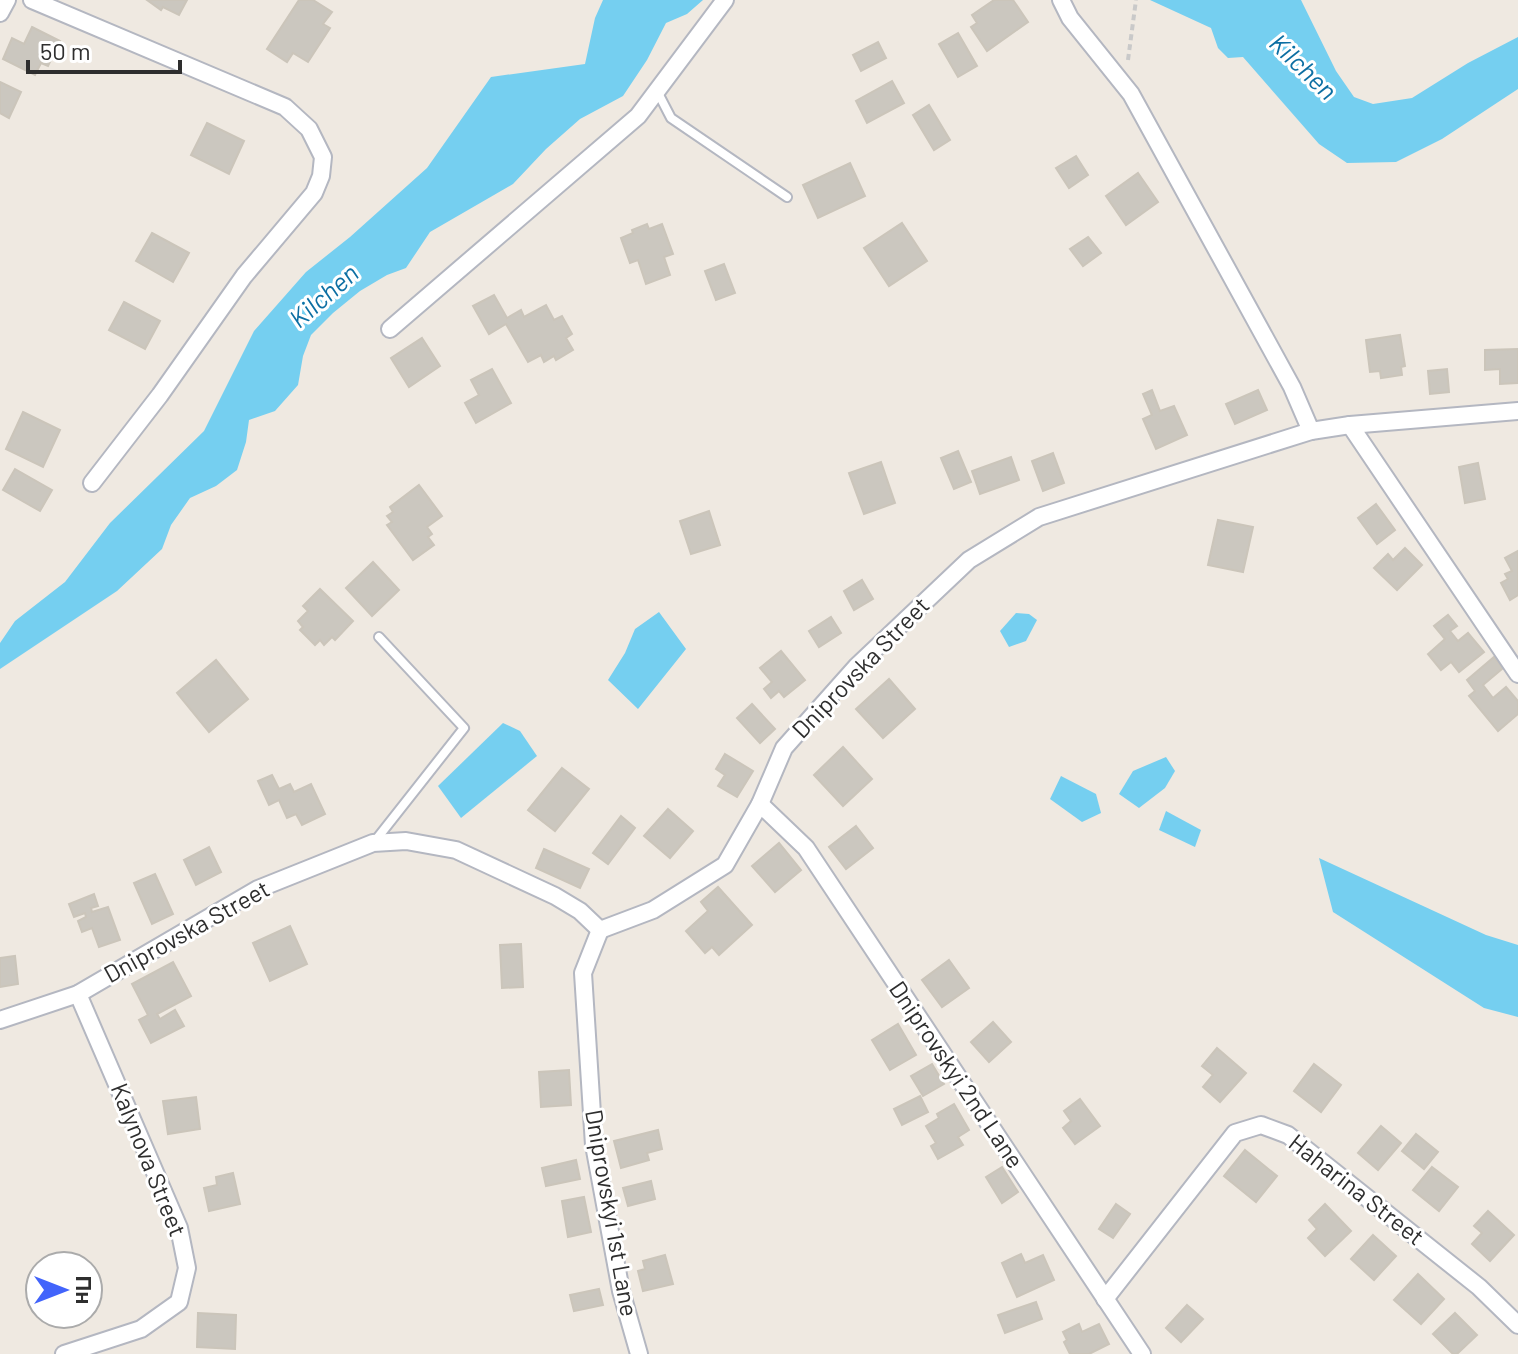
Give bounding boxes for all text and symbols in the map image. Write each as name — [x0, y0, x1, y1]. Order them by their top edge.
scale bar — [28, 24, 180, 74]
water label: Kilchen — [1264, 27, 1344, 105]
text: 50 m — [40, 36, 91, 65]
water label: Kilchen — [282, 257, 364, 333]
street label: Dniprovska Street — [785, 590, 935, 744]
street label: Dniprovska Street — [98, 873, 274, 988]
street label: Dniprovskyi 2nd Lane — [884, 975, 1031, 1173]
street label: Kalynova Street — [105, 1079, 193, 1240]
street label: Dniprovskyi 1st Lane — [580, 1107, 645, 1318]
street label: Haharina Street — [1284, 1127, 1430, 1251]
north arrow — [24, 1250, 104, 1330]
text: Пн — [72, 1275, 98, 1305]

